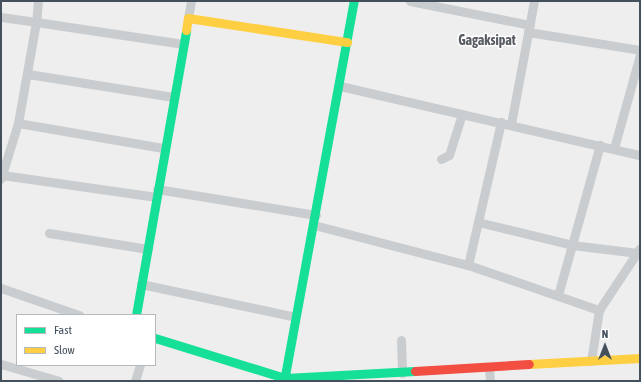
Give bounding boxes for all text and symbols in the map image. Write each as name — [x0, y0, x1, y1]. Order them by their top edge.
district label: Gagaksipat — [458, 32, 516, 48]
legend — [16, 314, 156, 366]
text: Fast — [54, 323, 72, 337]
north arrow — [585, 326, 625, 366]
text: N — [602, 328, 608, 340]
text: Slow — [54, 343, 75, 357]

